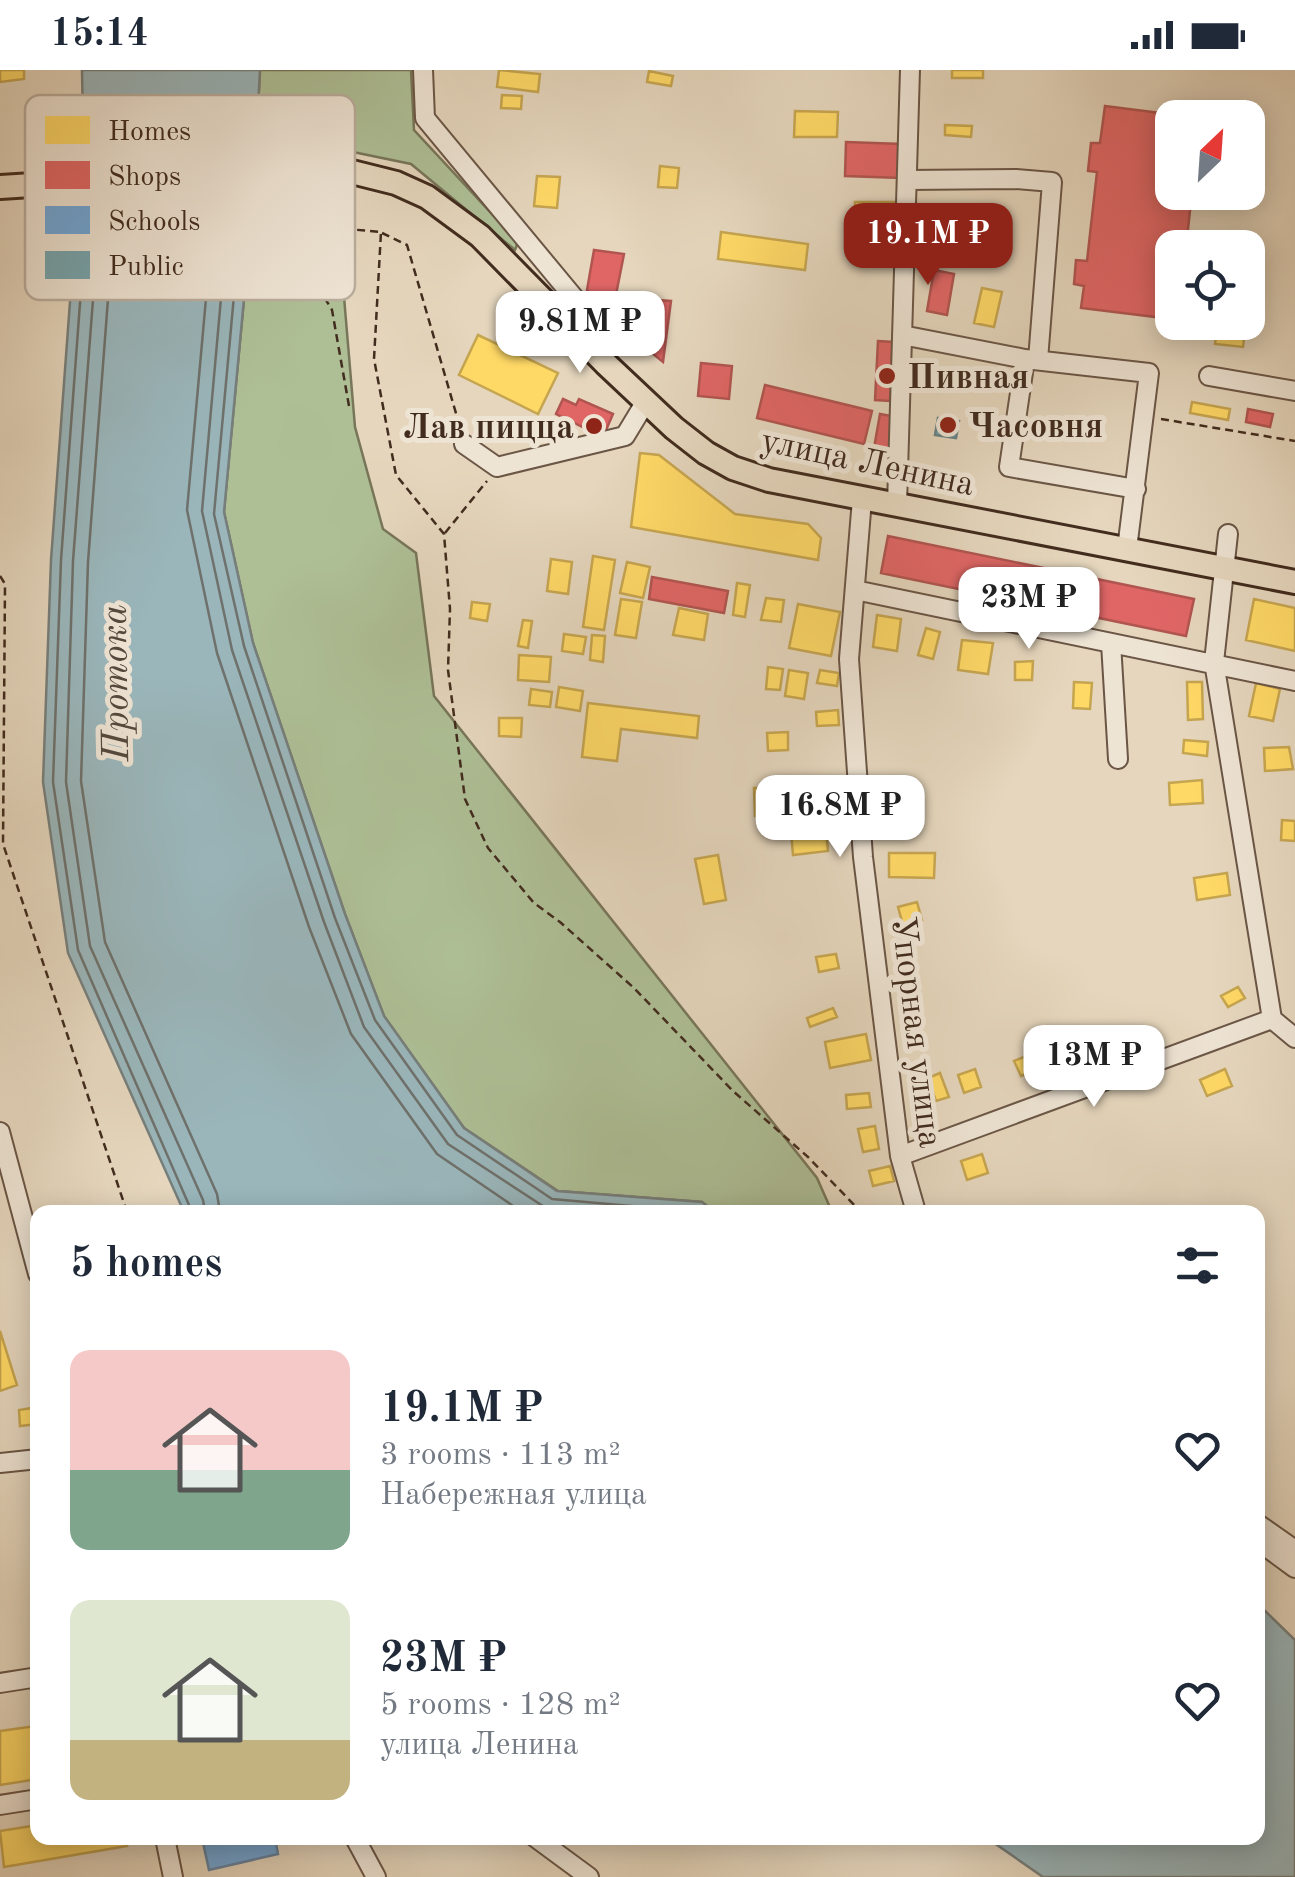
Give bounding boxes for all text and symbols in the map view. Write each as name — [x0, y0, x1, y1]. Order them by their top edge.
text: 15:14 — [50, 16, 149, 54]
legend — [25, 95, 355, 300]
north arrow — [1155, 100, 1265, 210]
map controls — [1155, 100, 1265, 340]
text: Homes — [108, 119, 191, 147]
text: Shops — [108, 164, 181, 192]
pin: 19.1M ₽ — [836, 203, 1020, 288]
text: Schools — [108, 209, 200, 237]
text: 19.1M ₽ — [866, 219, 990, 251]
button: locate — [1155, 230, 1265, 340]
text: Public — [108, 254, 184, 282]
pin: 9.81M ₽ — [488, 291, 672, 376]
text: 9.81M ₽ — [518, 307, 642, 339]
place label: Пивная — [907, 361, 1029, 396]
marker: Пивная — [876, 365, 898, 387]
place label: Часовня — [968, 410, 1103, 445]
place label: Лав пицца — [403, 411, 574, 446]
marker: Часовня — [937, 414, 959, 436]
marker: Лав пицца — [583, 415, 605, 437]
street label: улица Ленина — [758, 424, 977, 503]
pin: 23M ₽ — [959, 567, 1099, 652]
text: 23M ₽ — [980, 583, 1078, 615]
water label: Протока — [97, 604, 137, 763]
pin: 16.8M ₽ — [748, 775, 932, 860]
text: 16.8M ₽ — [778, 791, 902, 823]
street label: Упорная улица — [884, 915, 947, 1150]
pin: 13M ₽ — [1024, 1025, 1164, 1110]
text: 13M ₽ — [1045, 1041, 1143, 1073]
icon: filters — [1170, 1238, 1225, 1293]
text: 5 homes — [70, 1244, 222, 1286]
text: 19.1M ₽ — [380, 1389, 543, 1431]
icon: home — [150, 1390, 270, 1510]
icon: heart — [1170, 1423, 1225, 1478]
text: 3 rooms · 113 m² — [380, 1440, 621, 1472]
text: Набережная улица — [380, 1480, 647, 1512]
text: 23M ₽ — [380, 1639, 507, 1681]
icon: home — [150, 1640, 270, 1760]
icon: heart — [1170, 1673, 1225, 1728]
text: 5 rooms · 128 m² — [380, 1690, 621, 1722]
text: улица Ленина — [380, 1730, 579, 1762]

